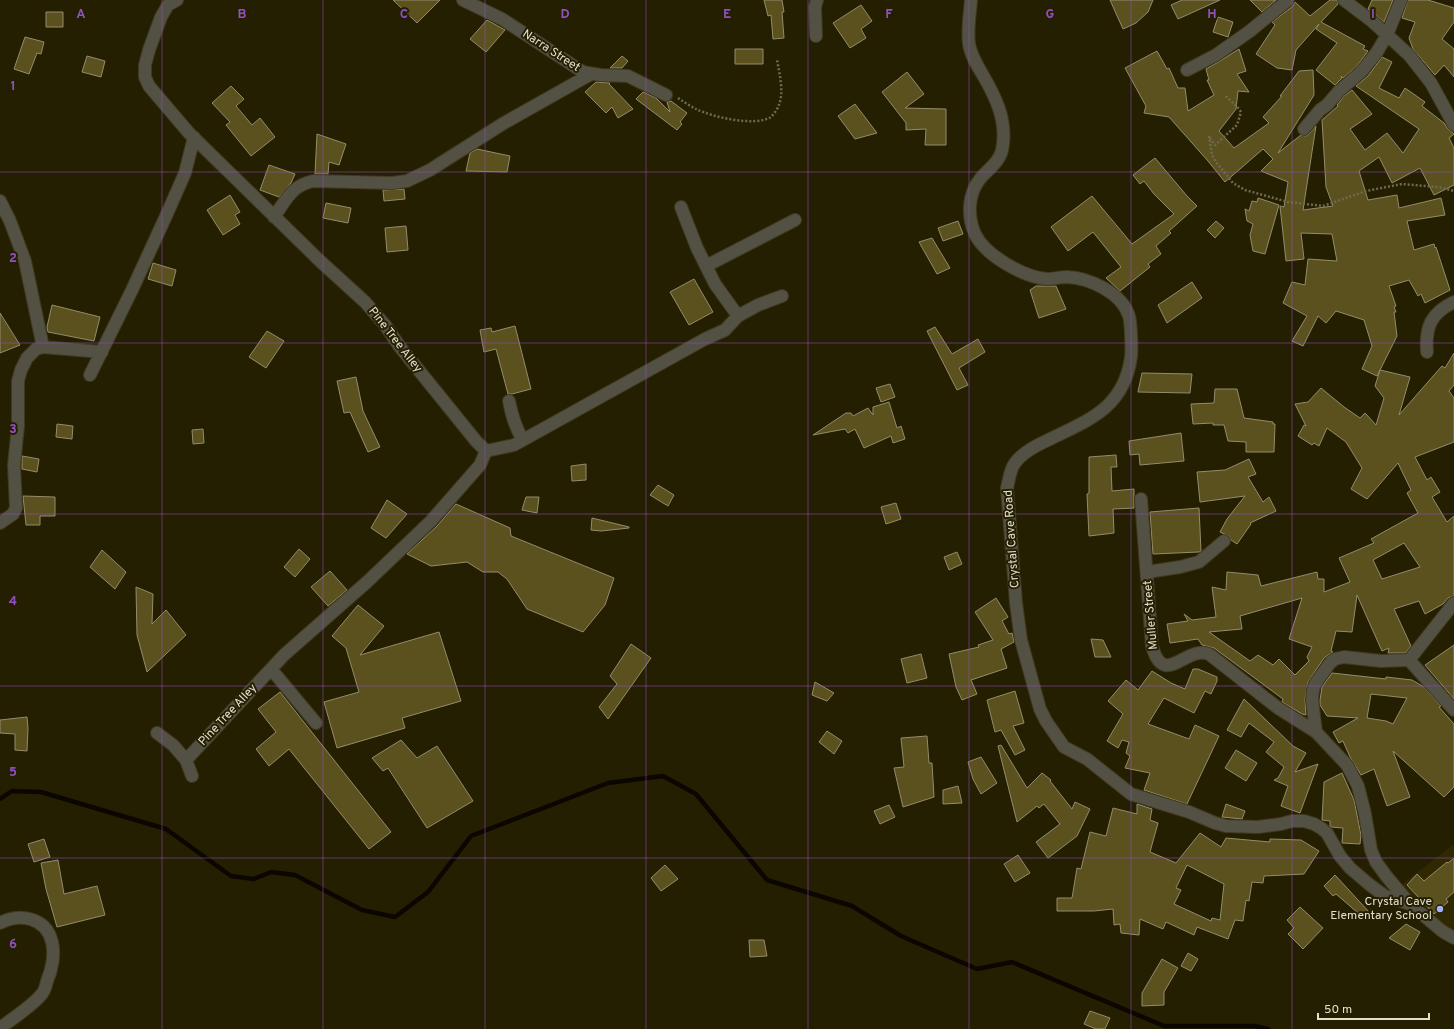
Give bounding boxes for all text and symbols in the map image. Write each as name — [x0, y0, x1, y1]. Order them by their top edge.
text: A — [76, 7, 86, 23]
text: B — [238, 7, 247, 23]
text: C — [400, 7, 408, 23]
text: D — [560, 7, 570, 23]
text: E — [723, 7, 731, 23]
text: F — [885, 7, 893, 23]
text: G — [1046, 7, 1055, 23]
text: H — [1207, 7, 1217, 23]
text: I — [1371, 7, 1375, 23]
street label: Narra Street — [519, 26, 583, 76]
text: 1 — [10, 79, 16, 95]
text: 2 — [9, 251, 17, 267]
street label: Pine Tree Alley — [364, 304, 426, 376]
text: 3 — [9, 422, 17, 438]
street label: Crystal Cave Road — [1001, 490, 1023, 588]
street label: Muller Street — [1140, 580, 1162, 650]
text: 4 — [9, 594, 17, 610]
street label: Pine Tree Alley — [195, 681, 261, 749]
text: 5 — [9, 765, 17, 781]
place label: Crystal Cave Elementary School — [1330, 894, 1432, 924]
marker: Crystal Cave Elementary School — [1435, 904, 1445, 914]
text: 6 — [9, 937, 17, 953]
scale bar — [1318, 995, 1429, 1021]
text: 50 m — [1324, 1002, 1352, 1018]

